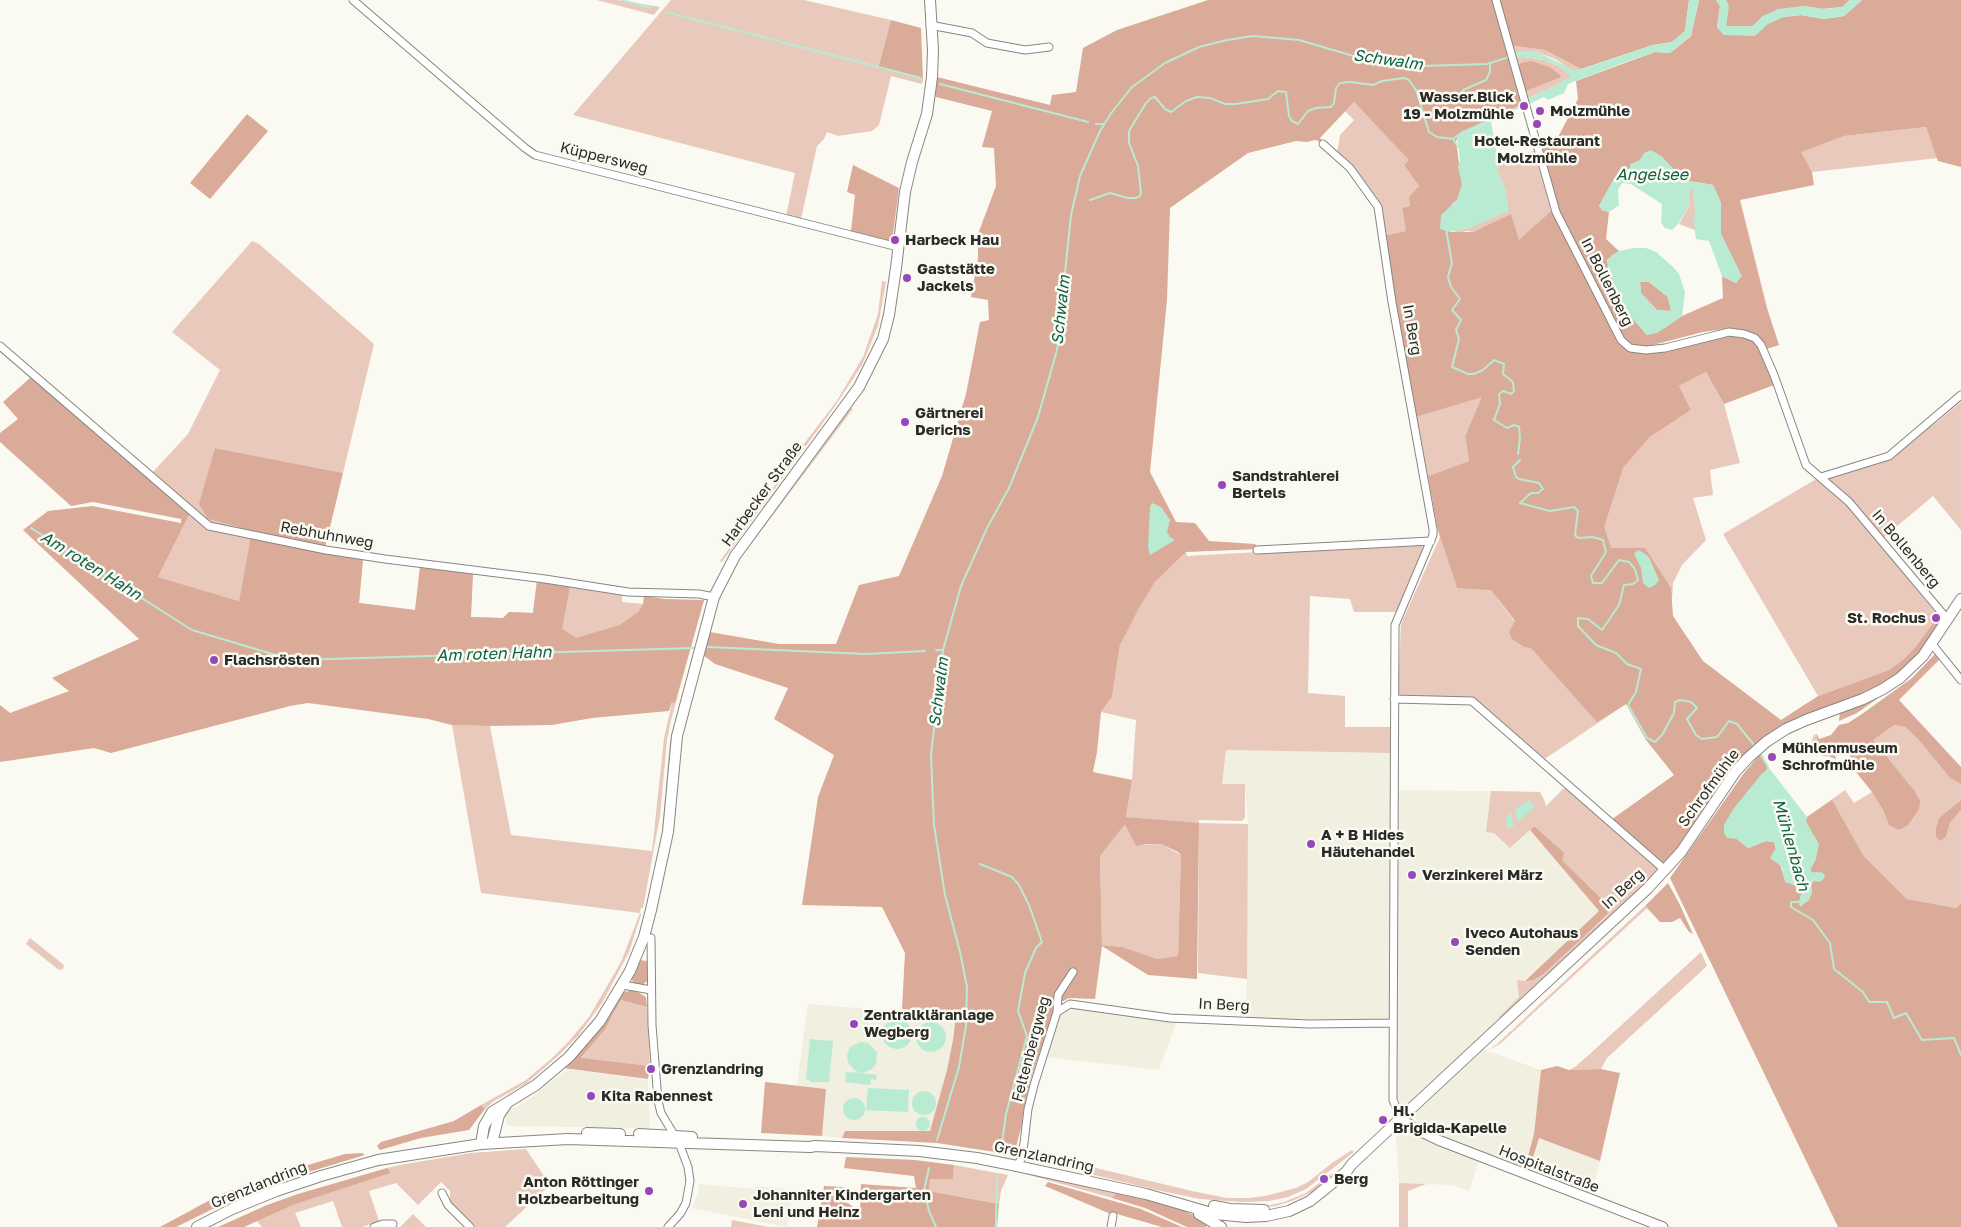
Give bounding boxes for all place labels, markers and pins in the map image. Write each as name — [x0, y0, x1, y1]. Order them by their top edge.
place label: Wasser.Blick 19 - Molzmühle — [1403, 88, 1514, 123]
marker: Wasser.Blick 19 - Molzmühle — [1518, 100, 1530, 112]
place label: Molzmühle — [1550, 102, 1630, 120]
marker: Molzmühle — [1534, 105, 1546, 117]
marker: Hotel-Restaurant Molzmühle — [1531, 118, 1543, 130]
place label: Hotel-Restaurant Molzmühle — [1474, 132, 1600, 167]
place label: Harbeck Hau — [905, 231, 999, 249]
marker: Harbeck Hau — [889, 234, 901, 246]
place label: Gaststätte Jackels — [917, 260, 995, 295]
marker: Gaststätte Jackels — [901, 272, 913, 284]
place label: Gärtnerei Derichs — [915, 404, 983, 439]
marker: Gärtnerei Derichs — [899, 416, 911, 428]
place label: Sandstrahlerei Bertels — [1232, 467, 1339, 502]
marker: Sandstrahlerei Bertels — [1216, 479, 1228, 491]
place label: St. Rochus — [1847, 609, 1926, 627]
marker: St. Rochus — [1930, 612, 1942, 624]
place label: Flachsrösten — [224, 651, 320, 669]
marker: Flachsrösten — [208, 654, 220, 666]
place label: Mühlenmuseum Schrofmühle — [1782, 739, 1898, 774]
marker: Mühlenmuseum Schrofmühle — [1766, 751, 1778, 763]
place label: A + B Hides Häutehandel — [1321, 826, 1415, 861]
marker: A + B Hides Häutehandel — [1305, 838, 1317, 850]
place label: Verzinkerei März — [1422, 866, 1543, 884]
marker: Verzinkerei März — [1406, 869, 1418, 881]
place label: Iveco Autohaus Senden — [1465, 924, 1578, 959]
marker: Iveco Autohaus Senden — [1449, 936, 1461, 948]
place label: Zentralkläranlage Wegberg — [864, 1006, 994, 1041]
marker: Zentralkläranlage Wegberg — [848, 1018, 860, 1030]
place label: Grenzlandring — [661, 1060, 764, 1078]
marker: Grenzlandring — [645, 1063, 657, 1075]
place label: Kita Rabennest — [601, 1087, 713, 1105]
marker: Kita Rabennest — [585, 1090, 597, 1102]
place label: Hl. Brigida-Kapelle — [1393, 1102, 1507, 1137]
marker: Hl. Brigida-Kapelle — [1377, 1114, 1389, 1126]
place label: Berg — [1334, 1170, 1368, 1188]
place label: Anton Röttinger Holzbearbeitung — [518, 1173, 639, 1208]
marker: Berg — [1318, 1173, 1330, 1185]
marker: Anton Röttinger Holzbearbeitung — [643, 1185, 655, 1197]
place label: Johanniter Kindergarten Leni und Heinz — [753, 1186, 931, 1221]
marker: Johanniter Kindergarten Leni und Heinz — [737, 1198, 749, 1210]

